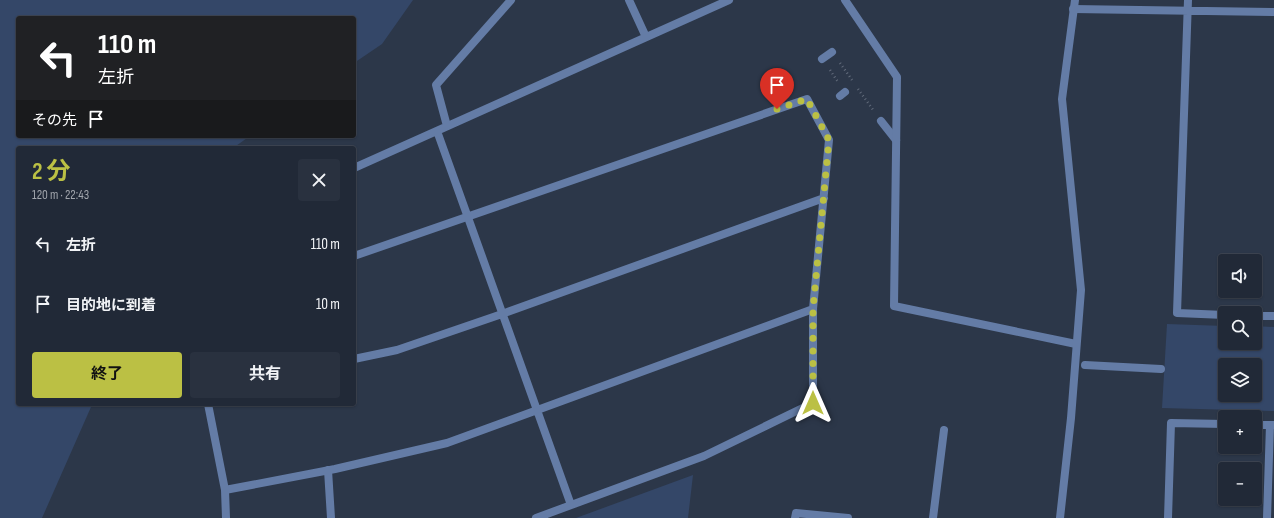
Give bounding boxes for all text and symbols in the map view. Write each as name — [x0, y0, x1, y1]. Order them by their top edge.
text: 110 m — [98, 28, 156, 61]
icon: left — [32, 32, 84, 84]
text: 左折 — [98, 67, 134, 88]
pin — [760, 68, 794, 109]
icon: arrive — [766, 74, 788, 96]
icon: arrive — [85, 108, 107, 130]
text: その先 — [32, 111, 77, 130]
text: 2 分 — [32, 157, 70, 186]
button: close — [298, 159, 340, 201]
text: 120 m · 22:43 — [32, 187, 89, 203]
icon: left — [32, 233, 54, 255]
text: 110 m — [311, 235, 340, 254]
text: 左折 — [66, 236, 96, 255]
map controls — [1218, 254, 1262, 506]
button: sound — [1218, 254, 1262, 298]
icon: arrive — [32, 293, 54, 315]
text: 10 m — [316, 295, 340, 314]
text: 目的地に到着 — [66, 296, 156, 315]
button: search — [1218, 306, 1262, 350]
button: 終了 — [32, 352, 182, 398]
button: 共有 — [190, 352, 340, 398]
button: layers — [1218, 358, 1262, 402]
position arrow — [792, 382, 834, 424]
button: + — [1218, 410, 1262, 454]
button: − — [1218, 462, 1262, 506]

